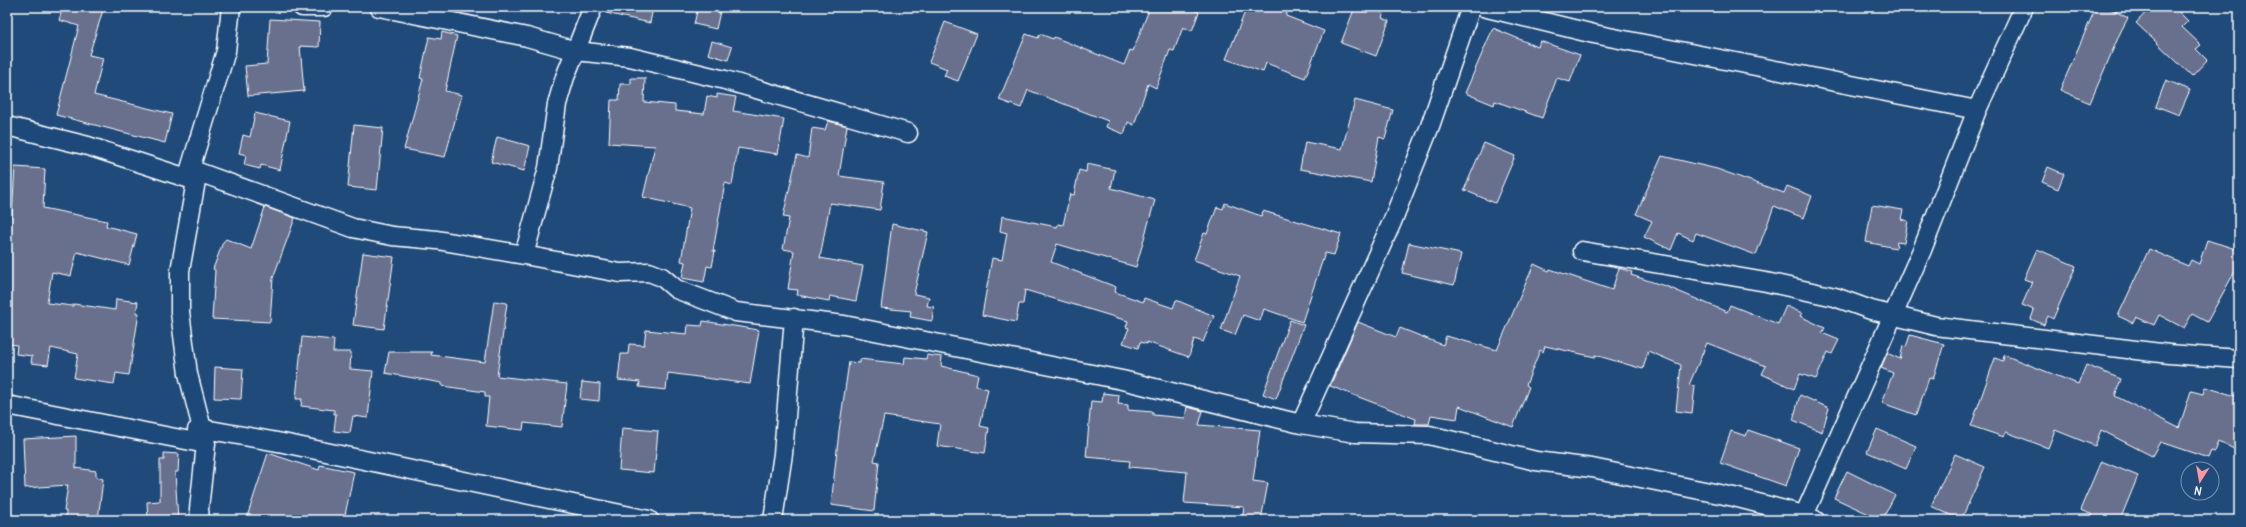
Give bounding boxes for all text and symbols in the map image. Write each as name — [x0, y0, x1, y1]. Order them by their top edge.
north arrow — [2180, 461, 2220, 501]
text: N — [2193, 483, 2203, 498]

